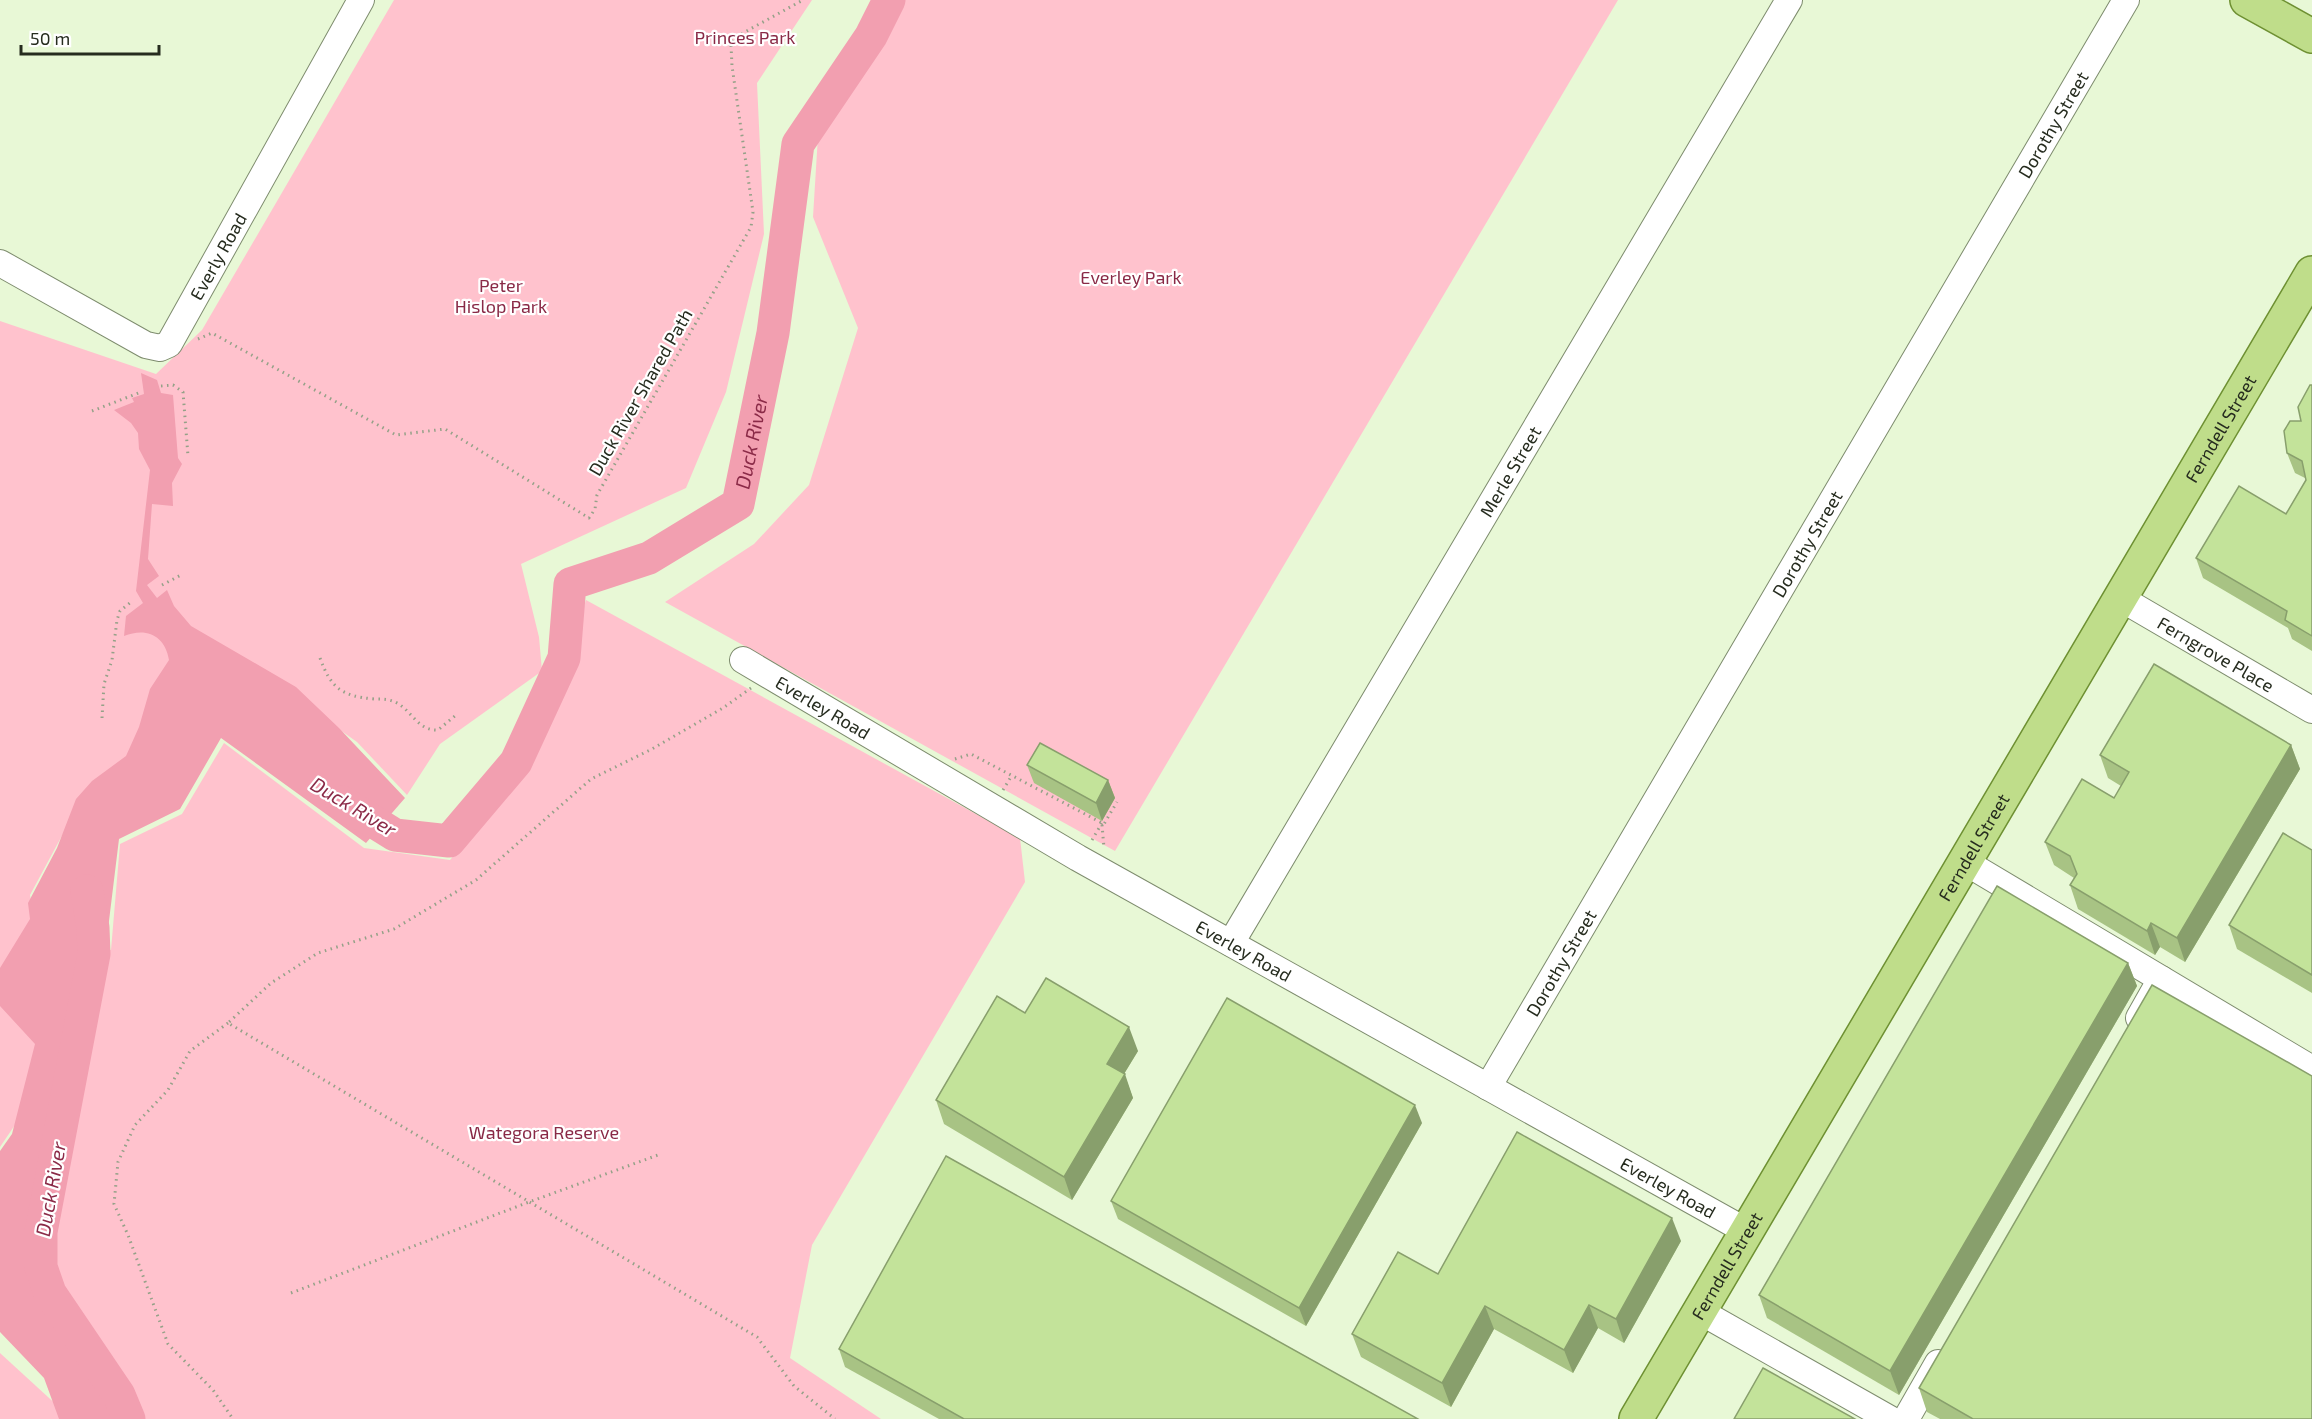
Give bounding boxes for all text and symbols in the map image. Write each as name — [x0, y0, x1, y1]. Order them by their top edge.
scale bar — [21, 18, 159, 56]
park label: Princes Park — [694, 26, 796, 48]
text: 50 m — [30, 27, 70, 49]
street label: Dorothy Street — [2013, 67, 2093, 182]
street label: Everly Road — [185, 209, 251, 304]
park label: Everley Park — [1080, 266, 1182, 288]
park label: Peter Hislop Park — [455, 274, 547, 317]
street label: Duck River Shared Path — [583, 305, 697, 479]
street label: Ferndell Street — [2180, 371, 2261, 486]
water label: Duck River — [729, 391, 772, 491]
street label: Merle Street — [1475, 422, 1546, 521]
street label: Dorothy Street — [1767, 486, 1847, 601]
street label: Ferngrove Place — [2154, 611, 2278, 697]
street label: Everley Road — [772, 671, 874, 744]
water label: Duck River — [307, 771, 402, 841]
street label: Ferndell Street — [1933, 789, 2014, 905]
street label: Dorothy Street — [1521, 905, 1601, 1020]
street label: Everley Road — [1192, 915, 1295, 986]
park label: Wategora Reserve — [469, 1121, 619, 1143]
water label: Duck River — [30, 1139, 70, 1238]
street label: Everley Road — [1616, 1152, 1720, 1223]
street label: Ferndell Street — [1686, 1208, 1767, 1323]

